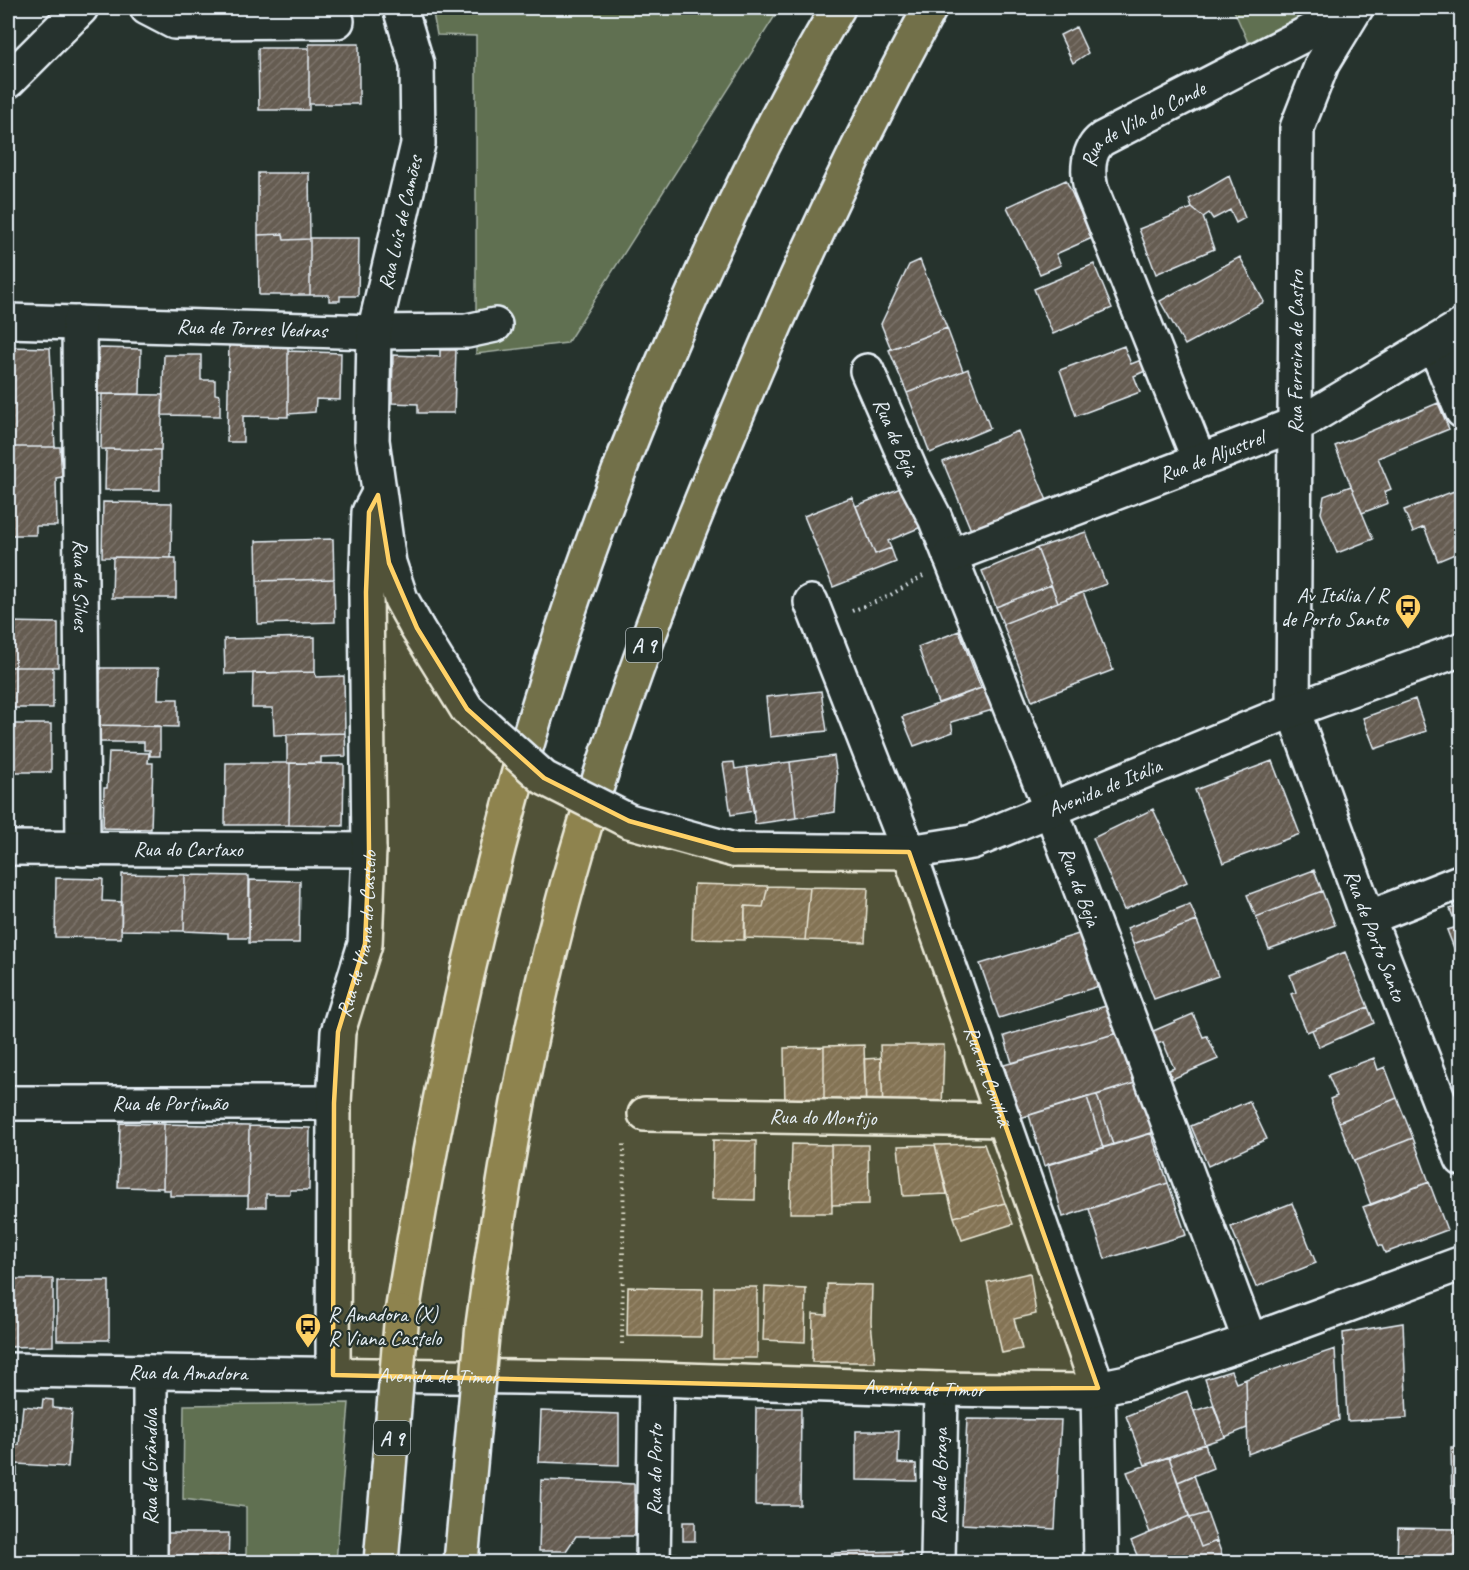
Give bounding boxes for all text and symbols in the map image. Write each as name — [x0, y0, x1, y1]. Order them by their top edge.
street label: Rua de Vila do Conde — [1076, 75, 1211, 169]
street label: Rua Luís de Camões — [372, 152, 428, 292]
street label: Rua Ferreira de Castro — [1282, 269, 1309, 434]
street label: Rua de Torres Vedras — [176, 313, 329, 344]
street label: Rua de Beja — [867, 394, 925, 481]
street label: Rua de Aljustrel — [1155, 423, 1271, 488]
street label: Rua de Silves — [68, 539, 94, 633]
place label: Av Itália / R de Porto Santo — [1281, 582, 1391, 632]
bus stop icon: Av Itália / R de Porto Santo — [1393, 592, 1423, 630]
road number: A 9 — [626, 628, 662, 662]
street label: Avenida de Itália — [1044, 752, 1166, 822]
street label: Rua do Cartaxo — [133, 836, 244, 862]
street label: Rua de Beja — [1053, 843, 1107, 931]
street label: Rua de Viana do Castelo — [330, 849, 382, 1020]
street label: Rua de Porto Santo — [1339, 866, 1413, 1006]
street label: Rua da Covilhã — [958, 1022, 1019, 1132]
street label: Rua de Portimão — [112, 1090, 229, 1116]
street label: Rua do Montijo — [769, 1103, 878, 1131]
place label: R Amadora (X) R Viana Castelo — [328, 1301, 443, 1351]
bus stop icon: R Amadora (X) R Viana Castelo — [293, 1311, 323, 1349]
street label: Rua da Amadora — [129, 1359, 250, 1386]
street label: Avenida de Timor — [377, 1362, 500, 1390]
street label: Avenida de Timor — [863, 1373, 986, 1403]
street label: Rua de Grândola — [137, 1407, 163, 1525]
road number: A 9 — [374, 1421, 410, 1455]
street label: Rua do Porto — [641, 1422, 668, 1516]
street label: Rua de Braga — [926, 1426, 953, 1524]

